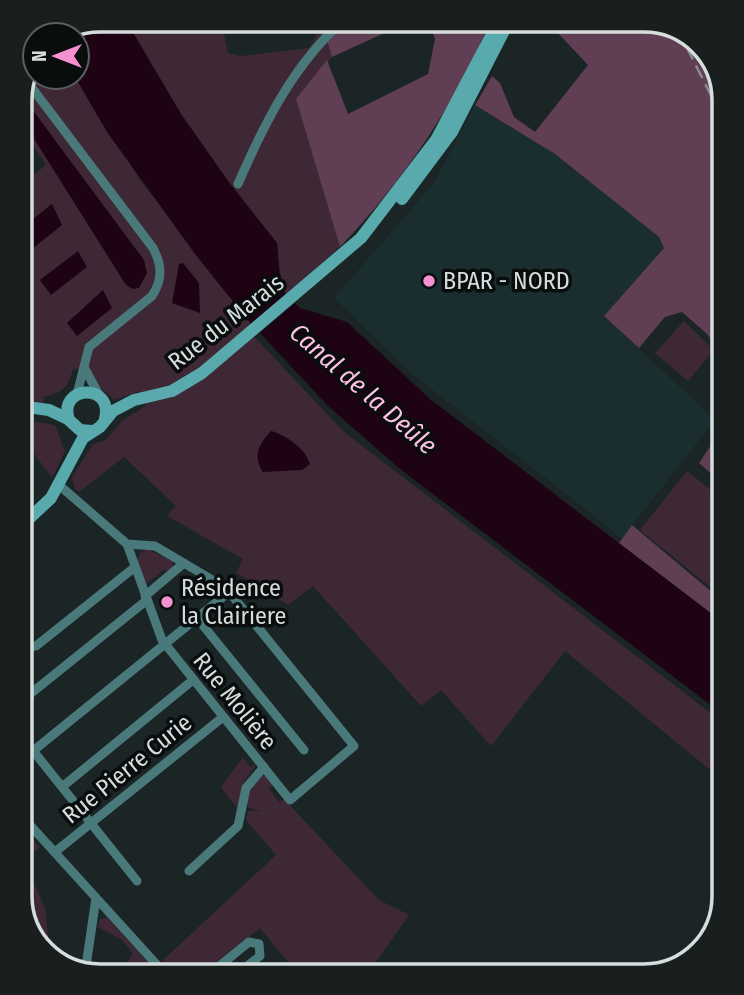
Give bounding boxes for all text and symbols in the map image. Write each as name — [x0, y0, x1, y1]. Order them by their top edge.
north arrow — [21, 21, 91, 91]
text: N — [28, 50, 51, 62]
place label: BPAR - NORD — [443, 267, 570, 295]
street label: Rue du Marais — [163, 268, 289, 376]
marker: BPAR - NORD — [421, 273, 437, 289]
water label: Canal de la Deûle — [283, 317, 443, 461]
place label: Résidence la Clairiere — [181, 574, 286, 630]
marker: Résidence la Clairiere — [159, 594, 175, 610]
street label: Rue Molière — [187, 647, 283, 755]
street label: Rue Pierre Curie — [57, 708, 197, 830]

